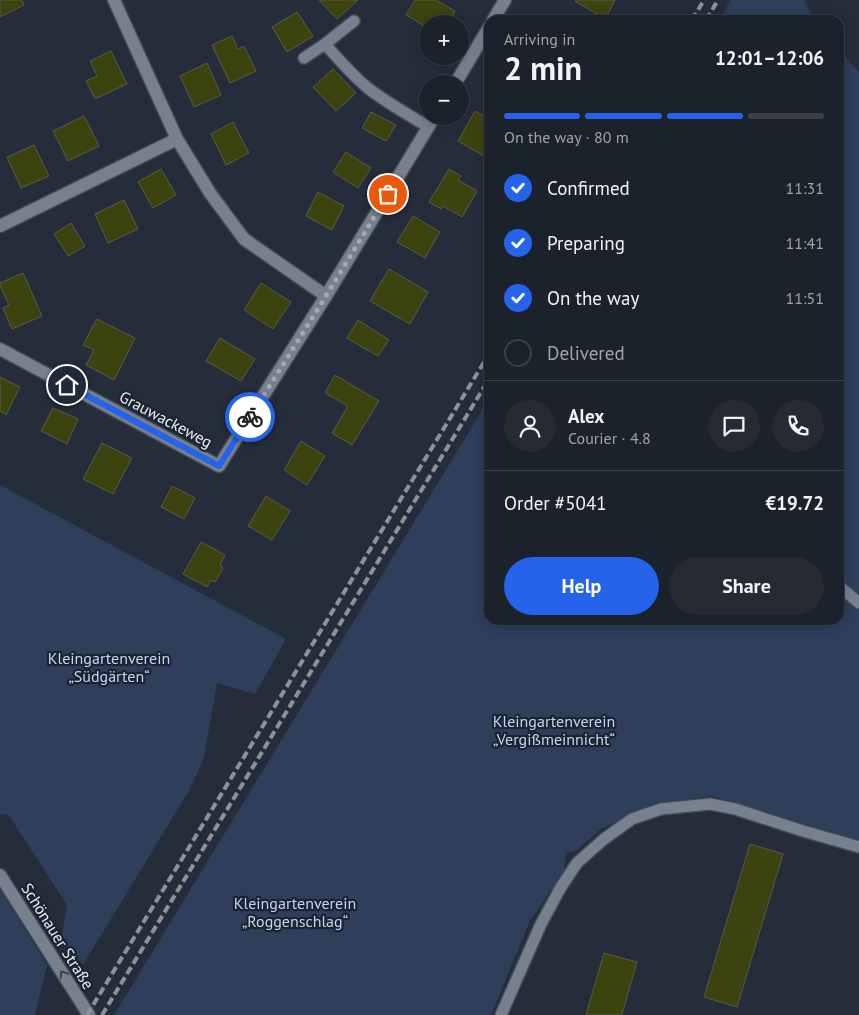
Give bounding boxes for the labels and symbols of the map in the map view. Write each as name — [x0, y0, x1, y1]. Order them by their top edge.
pin — [367, 173, 409, 215]
pin — [46, 364, 88, 406]
street label: Grauwackeweg — [116, 386, 216, 452]
courier — [225, 392, 275, 442]
park label: Kleingartenverein „Südgärten“ — [48, 648, 170, 686]
park label: Kleingartenverein „Vergißmeinnicht“ — [493, 711, 615, 749]
street label: Schönauer Straße — [17, 879, 99, 993]
park label: Kleingartenverein „Roggenschlag“ — [234, 893, 356, 931]
one-way arrow — [60, 970, 69, 979]

